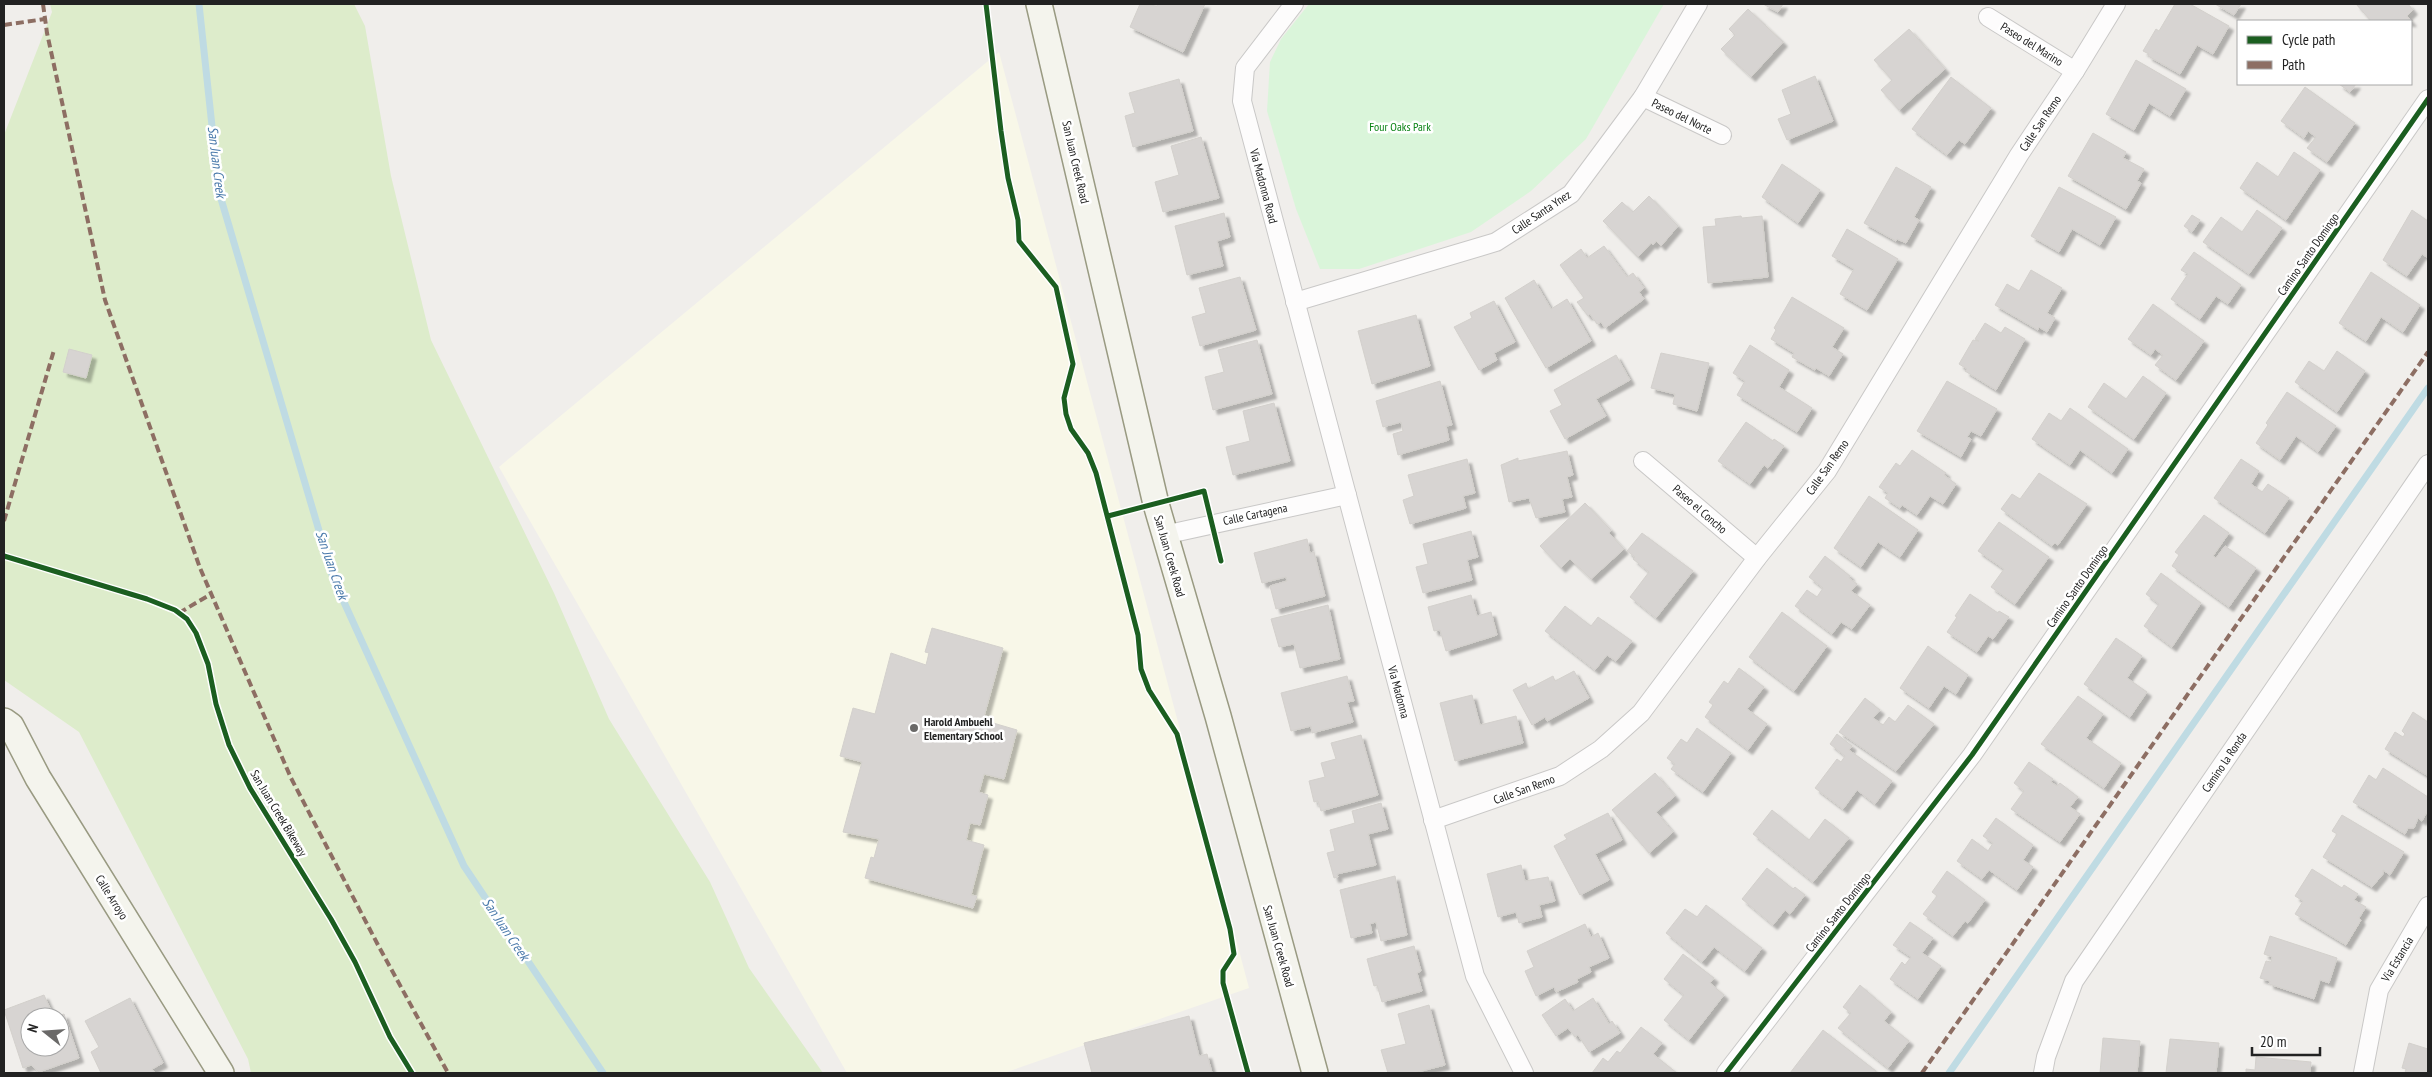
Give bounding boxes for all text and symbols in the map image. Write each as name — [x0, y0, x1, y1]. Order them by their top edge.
street label: Paseo del Marino — [1998, 19, 2066, 69]
legend — [2237, 20, 2412, 85]
text: Cycle path — [2282, 30, 2335, 49]
text: Path — [2282, 55, 2305, 74]
street label: Calle San Remo — [2016, 92, 2064, 154]
street label: Paseo del Norte — [1649, 95, 1715, 137]
street label: San Juan Creek Road — [1059, 119, 1093, 205]
park label: Four Oaks Park — [1369, 119, 1431, 134]
water label: San Juan Creek — [204, 125, 230, 200]
street label: Via Madonna Road — [1247, 146, 1281, 225]
street label: Calle Santa Ynez — [1509, 187, 1573, 237]
street label: Camino Santo Domingo — [2274, 210, 2342, 298]
street label: Calle San Remo — [1802, 436, 1852, 498]
street label: Paseo el Concho — [1670, 481, 1730, 537]
street label: Calle Cartagena — [1222, 500, 1289, 528]
street label: San Juan Creek Road — [1151, 513, 1189, 599]
water label: San Juan Creek — [312, 528, 353, 603]
street label: Camino Santo Domingo — [2043, 542, 2111, 630]
street label: Via Madonna — [1385, 663, 1413, 720]
place label: Harold Ambuehl Elementary School — [924, 714, 1003, 743]
marker: Harold Ambuehl Elementary School — [908, 722, 920, 734]
street label: Camino la Ronda — [2198, 729, 2250, 795]
street label: San Juan Creek Bikeway — [247, 767, 311, 859]
street label: Calle San Remo — [1491, 771, 1557, 807]
street label: Camino Santo Domingo — [1802, 869, 1874, 955]
street label: Calle Arroyo — [92, 872, 132, 922]
water label: San Juan Creek — [478, 894, 534, 965]
street label: San Juan Creek Road — [1260, 903, 1298, 989]
street label: Via Estancia — [2377, 934, 2416, 985]
north arrow — [20, 1007, 70, 1057]
text: N — [23, 1022, 42, 1034]
scale bar — [2252, 1024, 2320, 1056]
text: 20 m — [2260, 1032, 2286, 1051]

